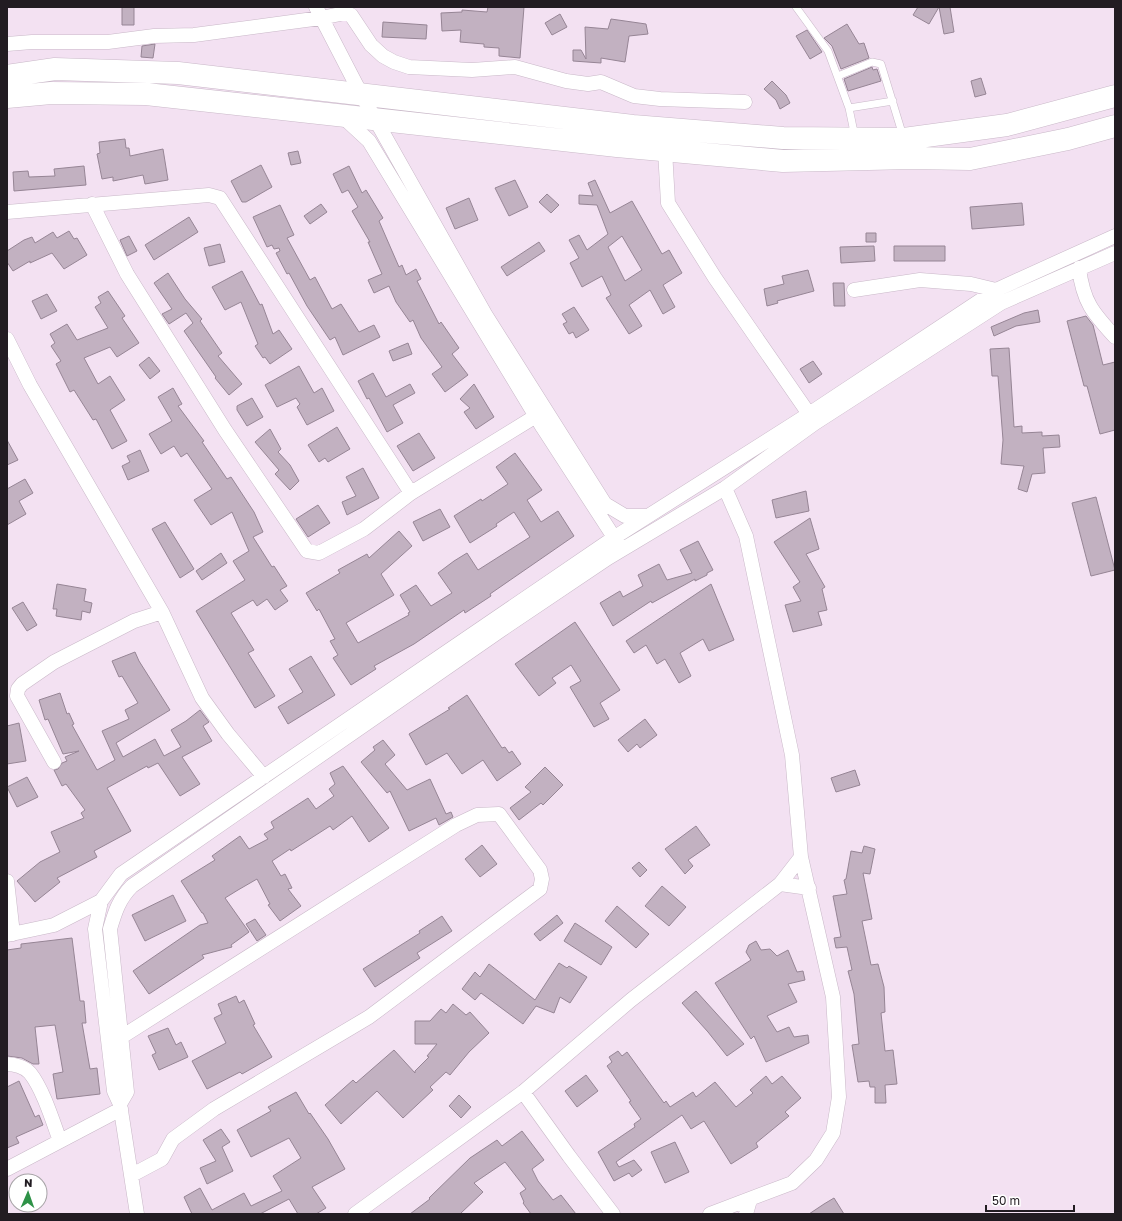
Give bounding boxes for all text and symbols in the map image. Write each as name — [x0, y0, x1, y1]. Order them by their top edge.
north arrow — [8, 1173, 48, 1213]
text: N — [24, 1176, 33, 1189]
scale bar — [986, 1187, 1074, 1213]
text: 50 m — [992, 1193, 1020, 1208]

